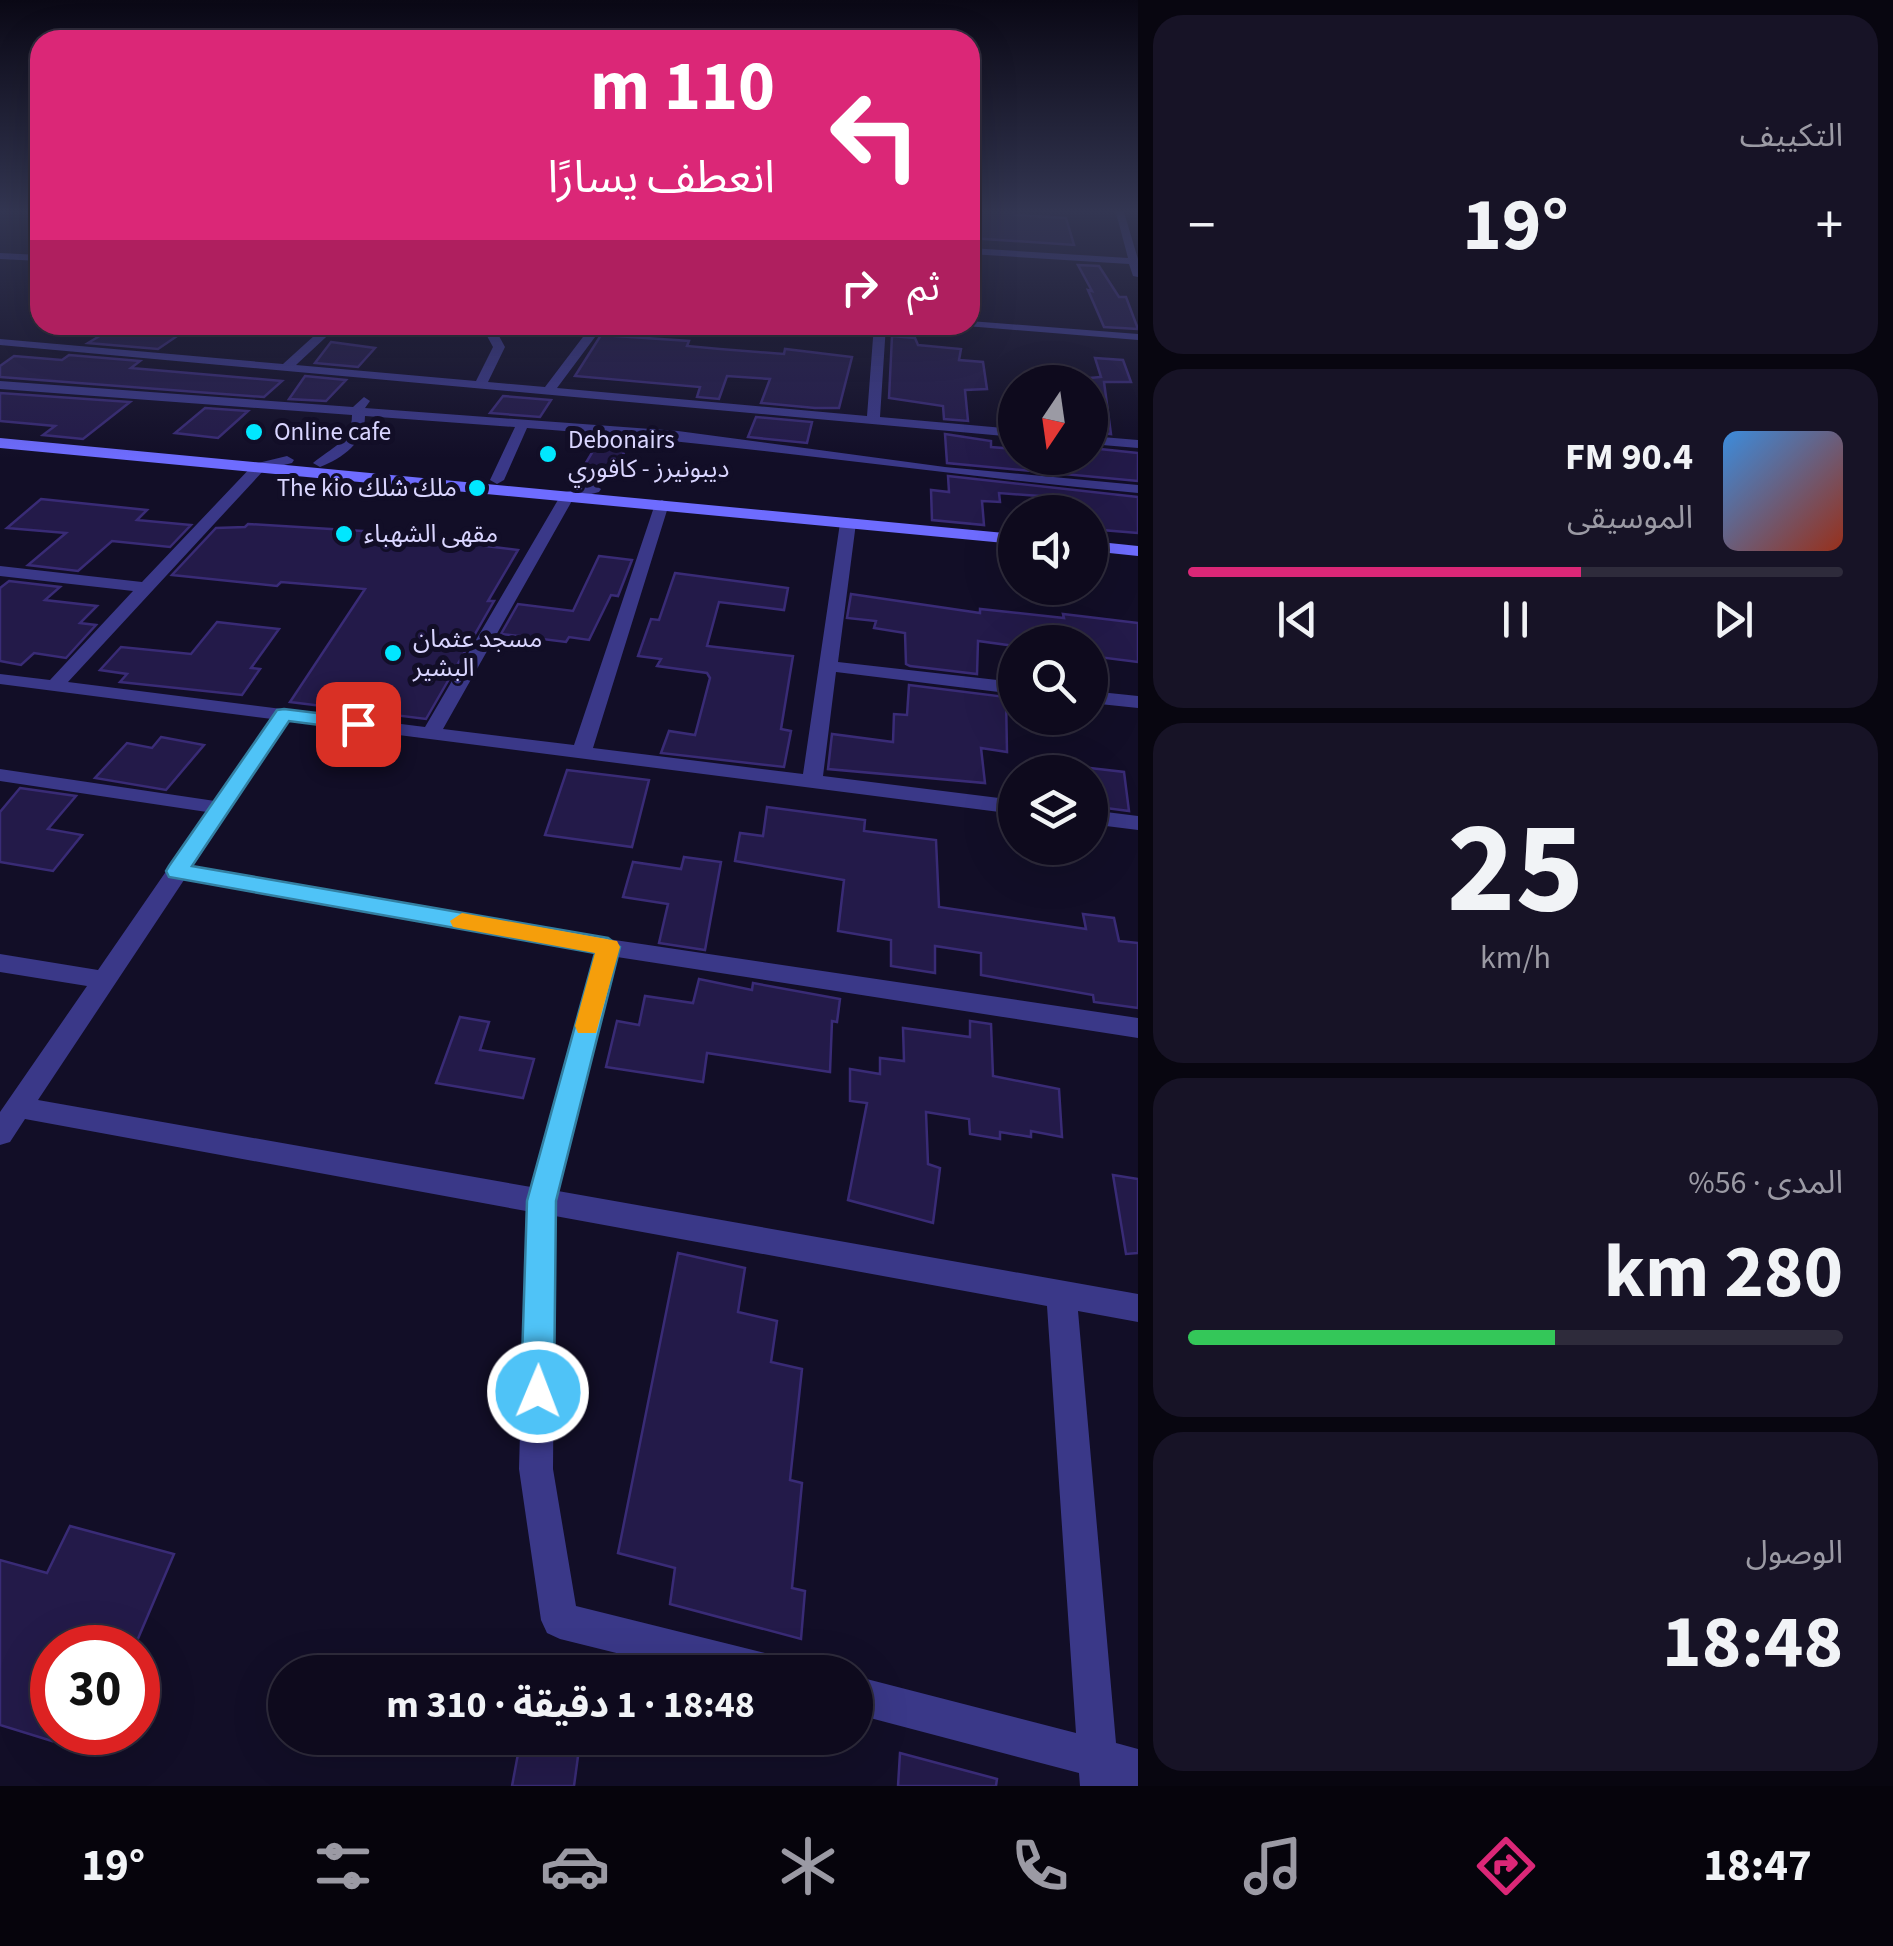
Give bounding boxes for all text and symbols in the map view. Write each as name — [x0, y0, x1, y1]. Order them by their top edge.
text: 110 m — [590, 37, 775, 137]
icon: left — [810, 70, 940, 200]
text: التكييف — [1740, 113, 1843, 159]
text: انعطف يسارًا — [547, 146, 775, 210]
text: 19° — [1462, 172, 1569, 279]
text: − — [1188, 187, 1215, 265]
text: + — [1816, 187, 1843, 265]
icon: right — [832, 260, 887, 315]
text: ثم — [907, 261, 940, 315]
north arrow — [998, 365, 1108, 475]
map controls — [998, 365, 1108, 865]
place label: Online cafe — [274, 414, 391, 450]
marker: Online cafe — [243, 421, 265, 443]
place label: Debonairs ديبونيرز - كافوري — [568, 422, 729, 488]
text: 90.4 FM — [1565, 430, 1693, 484]
marker: Debonairs ديبونيرز - كافوري — [537, 443, 559, 465]
place label: The kio ملك شلك — [277, 470, 457, 506]
marker: The kio ملك شلك — [466, 477, 488, 499]
button: sound — [998, 495, 1108, 605]
text: الموسيقى — [1567, 495, 1693, 541]
place label: مقهى الشهباء — [364, 516, 498, 552]
marker: مقهى الشهباء — [333, 523, 355, 545]
icon: previous — [1270, 592, 1325, 647]
icon: pause — [1488, 592, 1543, 647]
icon: next — [1706, 592, 1761, 647]
place label: مسجد عثمان البشير — [412, 621, 542, 686]
button: search — [998, 625, 1108, 735]
marker: مسجد عثمان البشير — [382, 642, 404, 664]
pin — [316, 682, 401, 767]
icon: arrive — [331, 697, 386, 752]
button: layers — [998, 755, 1108, 865]
text: 25 — [1447, 777, 1584, 962]
text: km/h — [1480, 935, 1551, 981]
text: المدى · 56% — [1688, 1160, 1843, 1206]
text: 280 km — [1604, 1219, 1843, 1326]
position arrow — [486, 1340, 590, 1444]
text: الوصول — [1746, 1530, 1843, 1576]
text: 18:48 — [1662, 1589, 1843, 1696]
speed limit sign: 30 — [30, 1625, 160, 1755]
text: 18:48 · 1 دقيقة · 310 m — [386, 1678, 755, 1732]
icon: filters — [308, 1831, 378, 1901]
icon: car — [540, 1831, 610, 1901]
icon: climate — [773, 1831, 843, 1901]
icon: phone — [1005, 1831, 1075, 1901]
icon: music — [1238, 1831, 1308, 1901]
icon: directions — [1471, 1831, 1541, 1901]
text: 19° — [81, 1834, 145, 1898]
text: 18:47 — [1703, 1834, 1812, 1898]

